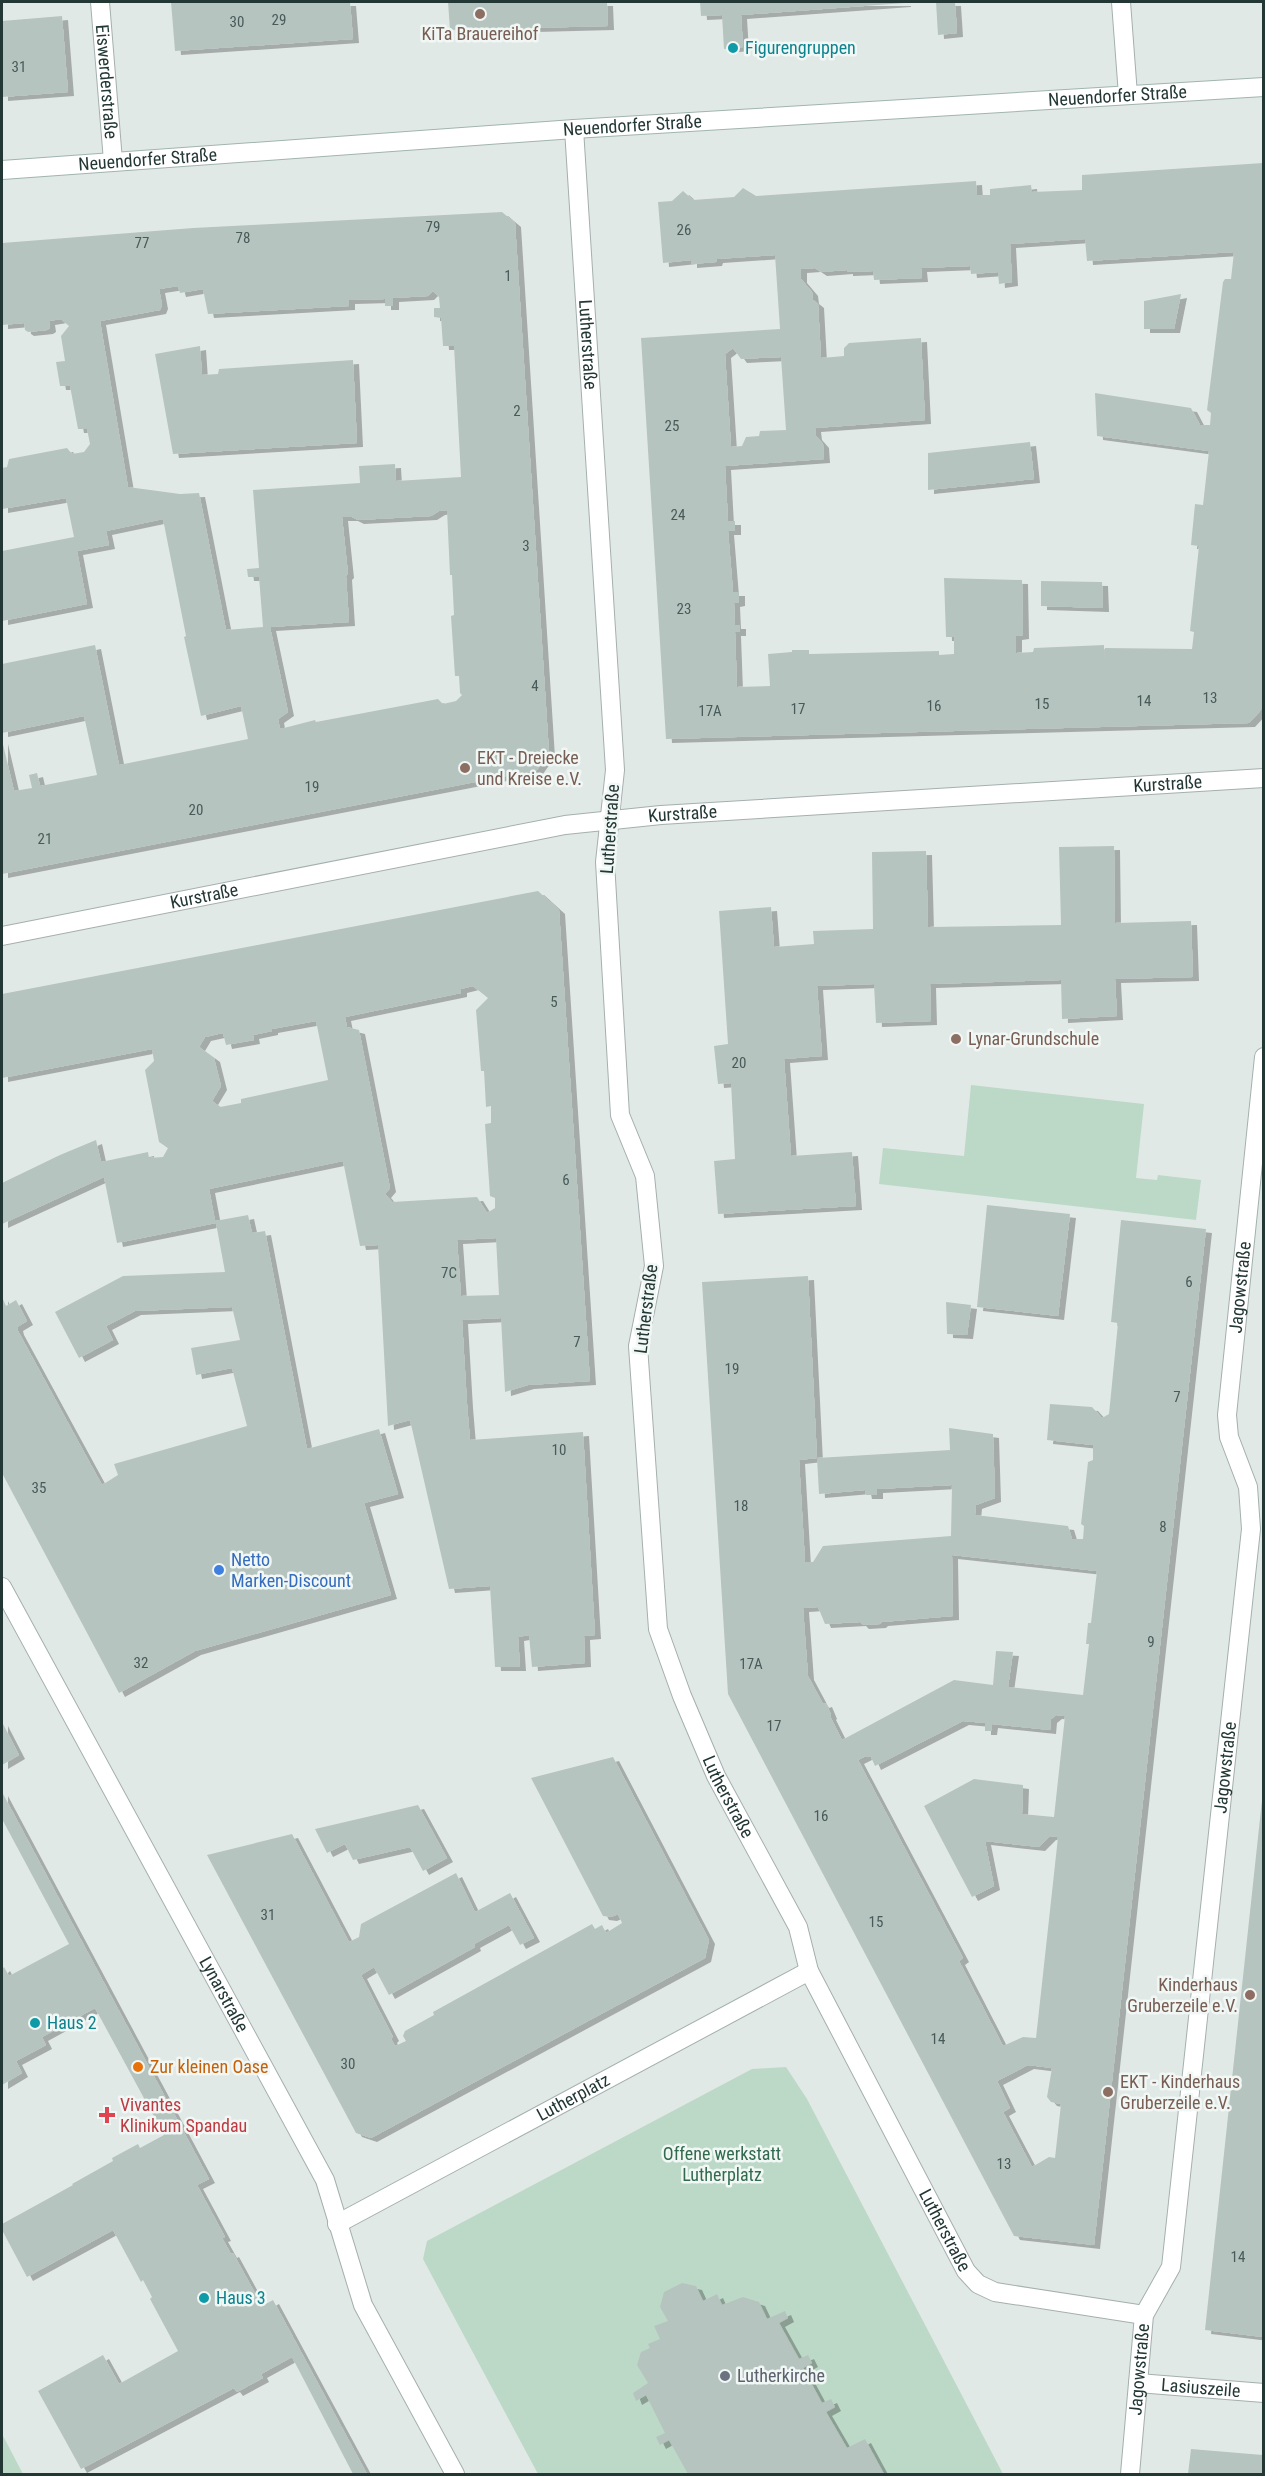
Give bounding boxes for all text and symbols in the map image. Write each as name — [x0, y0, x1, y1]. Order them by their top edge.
marker: KiTa Brauereihof — [473, 7, 487, 21]
house number: 29 — [272, 11, 286, 29]
house number: 30 — [230, 13, 244, 31]
place label: KiTa Brauereihof — [421, 23, 539, 44]
street label: Eiswerderstraße — [92, 24, 122, 140]
place label: Figurengruppen — [745, 37, 856, 58]
marker: Figurengruppen — [726, 41, 740, 55]
house number: 31 — [12, 58, 26, 76]
street label: Neuendorfer Straße — [1048, 81, 1187, 110]
street label: Neuendorfer Straße — [562, 110, 702, 140]
street label: Neuendorfer Straße — [78, 144, 218, 175]
house number: 79 — [426, 218, 440, 236]
house number: 26 — [677, 221, 691, 239]
house number: 78 — [236, 229, 250, 247]
house number: 77 — [135, 234, 149, 252]
house number: 1 — [504, 267, 512, 285]
street label: Lutherstraße — [575, 299, 602, 390]
house number: 2 — [513, 402, 521, 420]
house number: 25 — [665, 417, 679, 435]
house number: 24 — [671, 506, 685, 524]
house number: 3 — [522, 537, 530, 555]
house number: 23 — [677, 600, 691, 618]
house number: 4 — [531, 677, 539, 695]
house number: 13 — [1203, 689, 1217, 707]
house number: 14 — [1137, 692, 1151, 710]
house number: 15 — [1035, 695, 1049, 713]
house number: 16 — [927, 697, 941, 715]
house number: 17 — [791, 700, 805, 718]
house number: 17A — [698, 702, 722, 720]
place label: EKT - Dreiecke und Kreise e.V. — [477, 747, 582, 789]
marker: EKT - Dreiecke und Kreise e.V. — [458, 761, 472, 775]
street label: Kurstraße — [1133, 771, 1203, 796]
house number: 19 — [305, 778, 319, 796]
street label: Lutherstraße — [596, 783, 623, 875]
house number: 20 — [189, 801, 203, 819]
street label: Kurstraße — [647, 801, 718, 826]
house number: 21 — [38, 830, 52, 848]
street label: Kurstraße — [168, 879, 240, 913]
house number: 5 — [550, 993, 558, 1011]
place label: Lynar-Grundschule — [968, 1028, 1099, 1049]
marker: Lynar-Grundschule — [949, 1032, 963, 1046]
house number: 20 — [732, 1054, 746, 1072]
house number: 6 — [562, 1171, 570, 1189]
street label: Jagowstraße — [1225, 1240, 1255, 1334]
street label: Lutherstraße — [630, 1263, 661, 1355]
house number: 7C — [441, 1264, 457, 1282]
house number: 6 — [1185, 1273, 1193, 1291]
house number: 7 — [573, 1333, 581, 1351]
house number: 19 — [725, 1360, 739, 1378]
house number: 7 — [1173, 1388, 1181, 1406]
house number: 10 — [552, 1441, 566, 1459]
house number: 35 — [32, 1479, 46, 1497]
house number: 18 — [734, 1497, 748, 1515]
house number: 8 — [1159, 1518, 1167, 1536]
place label: Netto Marken-Discount — [231, 1549, 351, 1591]
marker: Netto Marken-Discount — [212, 1563, 226, 1577]
house number: 9 — [1147, 1633, 1155, 1651]
house number: 32 — [134, 1654, 148, 1672]
house number: 17A — [739, 1655, 763, 1673]
house number: 17 — [767, 1717, 781, 1735]
street label: Jagowstraße — [1209, 1721, 1240, 1814]
street label: Lutherstraße — [699, 1752, 759, 1841]
house number: 16 — [814, 1807, 828, 1825]
house number: 31 — [261, 1906, 275, 1924]
house number: 15 — [869, 1913, 883, 1931]
street label: Lynarstraße — [195, 1953, 253, 2036]
place label: Kinderhaus Gruberzeile e.V. — [1127, 1974, 1238, 2016]
marker: Kinderhaus Gruberzeile e.V. — [1243, 1988, 1257, 2002]
place label: Haus 2 — [47, 2012, 97, 2033]
marker: Haus 2 — [28, 2016, 42, 2030]
house number: 14 — [931, 2030, 945, 2048]
house number: 30 — [341, 2055, 355, 2073]
place label: Zur kleinen Oase — [150, 2056, 268, 2077]
marker: Zur kleinen Oase — [131, 2060, 145, 2074]
street label: Lutherplatz — [533, 2069, 613, 2125]
place label: EKT - Kinderhaus Gruberzeile e.V. — [1120, 2071, 1240, 2113]
marker: EKT - Kinderhaus Gruberzeile e.V. — [1101, 2085, 1115, 2099]
place label: Vivantes Klinikum Spandau — [120, 2094, 247, 2136]
marker: Vivantes Klinikum Spandau — [98, 2106, 116, 2124]
park label: Offene werkstatt Lutherplatz — [663, 2143, 781, 2185]
house number: 13 — [997, 2155, 1011, 2173]
street label: Lutherstraße — [915, 2185, 975, 2275]
house number: 14 — [1231, 2248, 1245, 2266]
place label: Haus 3 — [216, 2287, 266, 2308]
marker: Haus 3 — [197, 2291, 211, 2305]
street label: Jagowstraße — [1124, 2323, 1153, 2416]
place label: Lutherkirche — [737, 2365, 825, 2386]
marker: Lutherkirche — [718, 2369, 732, 2383]
street label: Lasiuszeile — [1160, 2374, 1241, 2401]

